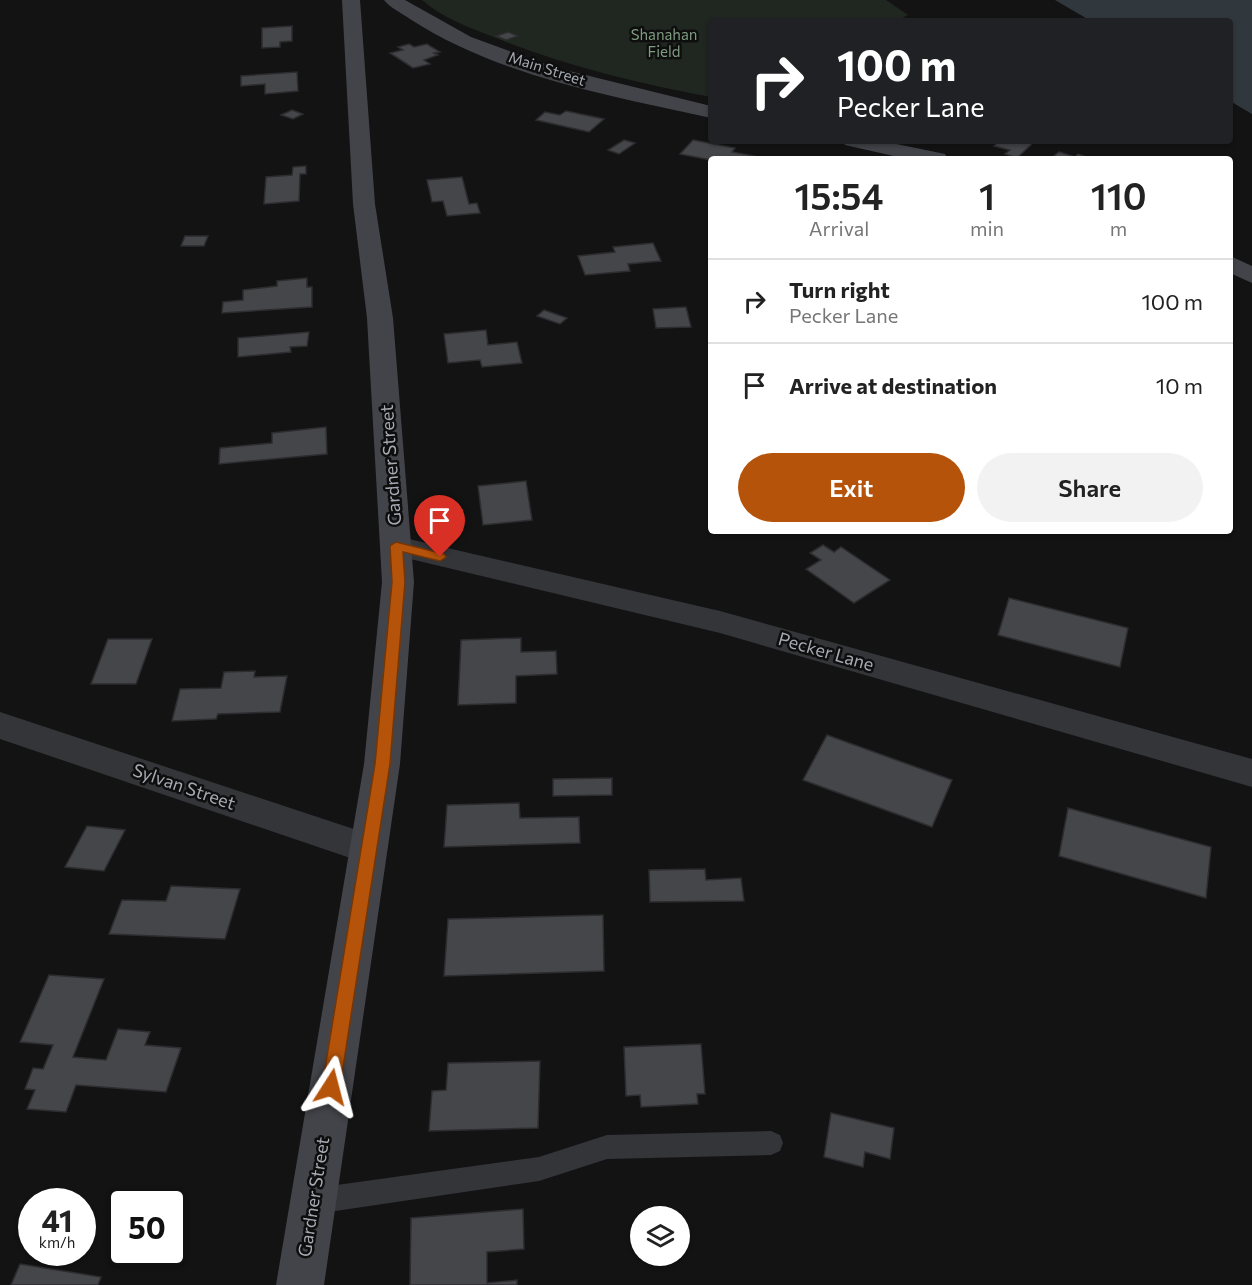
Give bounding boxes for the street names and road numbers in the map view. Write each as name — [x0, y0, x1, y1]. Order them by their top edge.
street label: Main Street — [507, 47, 588, 89]
street label: Gardner Street — [375, 404, 405, 526]
street label: Pecker Lane — [776, 627, 877, 675]
street label: Sylvan Street — [130, 758, 239, 814]
street label: Gardner Street — [293, 1135, 333, 1258]

